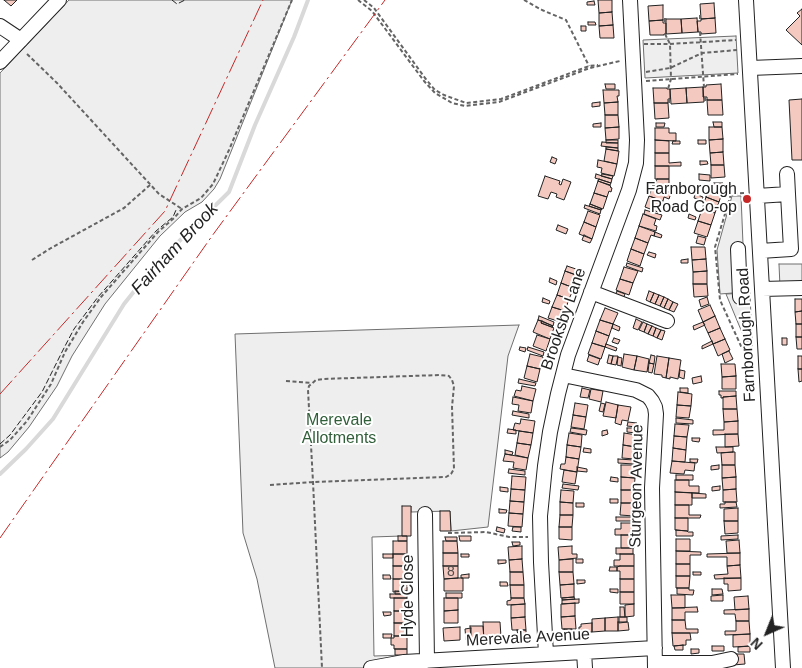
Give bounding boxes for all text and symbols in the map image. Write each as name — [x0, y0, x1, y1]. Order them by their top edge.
place label: Farnborough Road Co-op — [645, 180, 737, 218]
marker: Farnborough Road Co-op — [741, 193, 753, 205]
water label: Fairham Brook — [127, 198, 223, 300]
street label: Brooksby Lane — [538, 265, 590, 373]
street label: Farnborough Road — [734, 267, 760, 403]
park label: Merevale Allotments — [302, 411, 376, 449]
street label: Sturgeon Avenue — [626, 424, 648, 548]
street label: Hyde Close — [399, 555, 419, 637]
house number: 8 — [447, 564, 455, 580]
north arrow — [742, 608, 792, 658]
street label: Merevale Avenue — [465, 625, 591, 651]
text: N — [747, 635, 766, 653]

